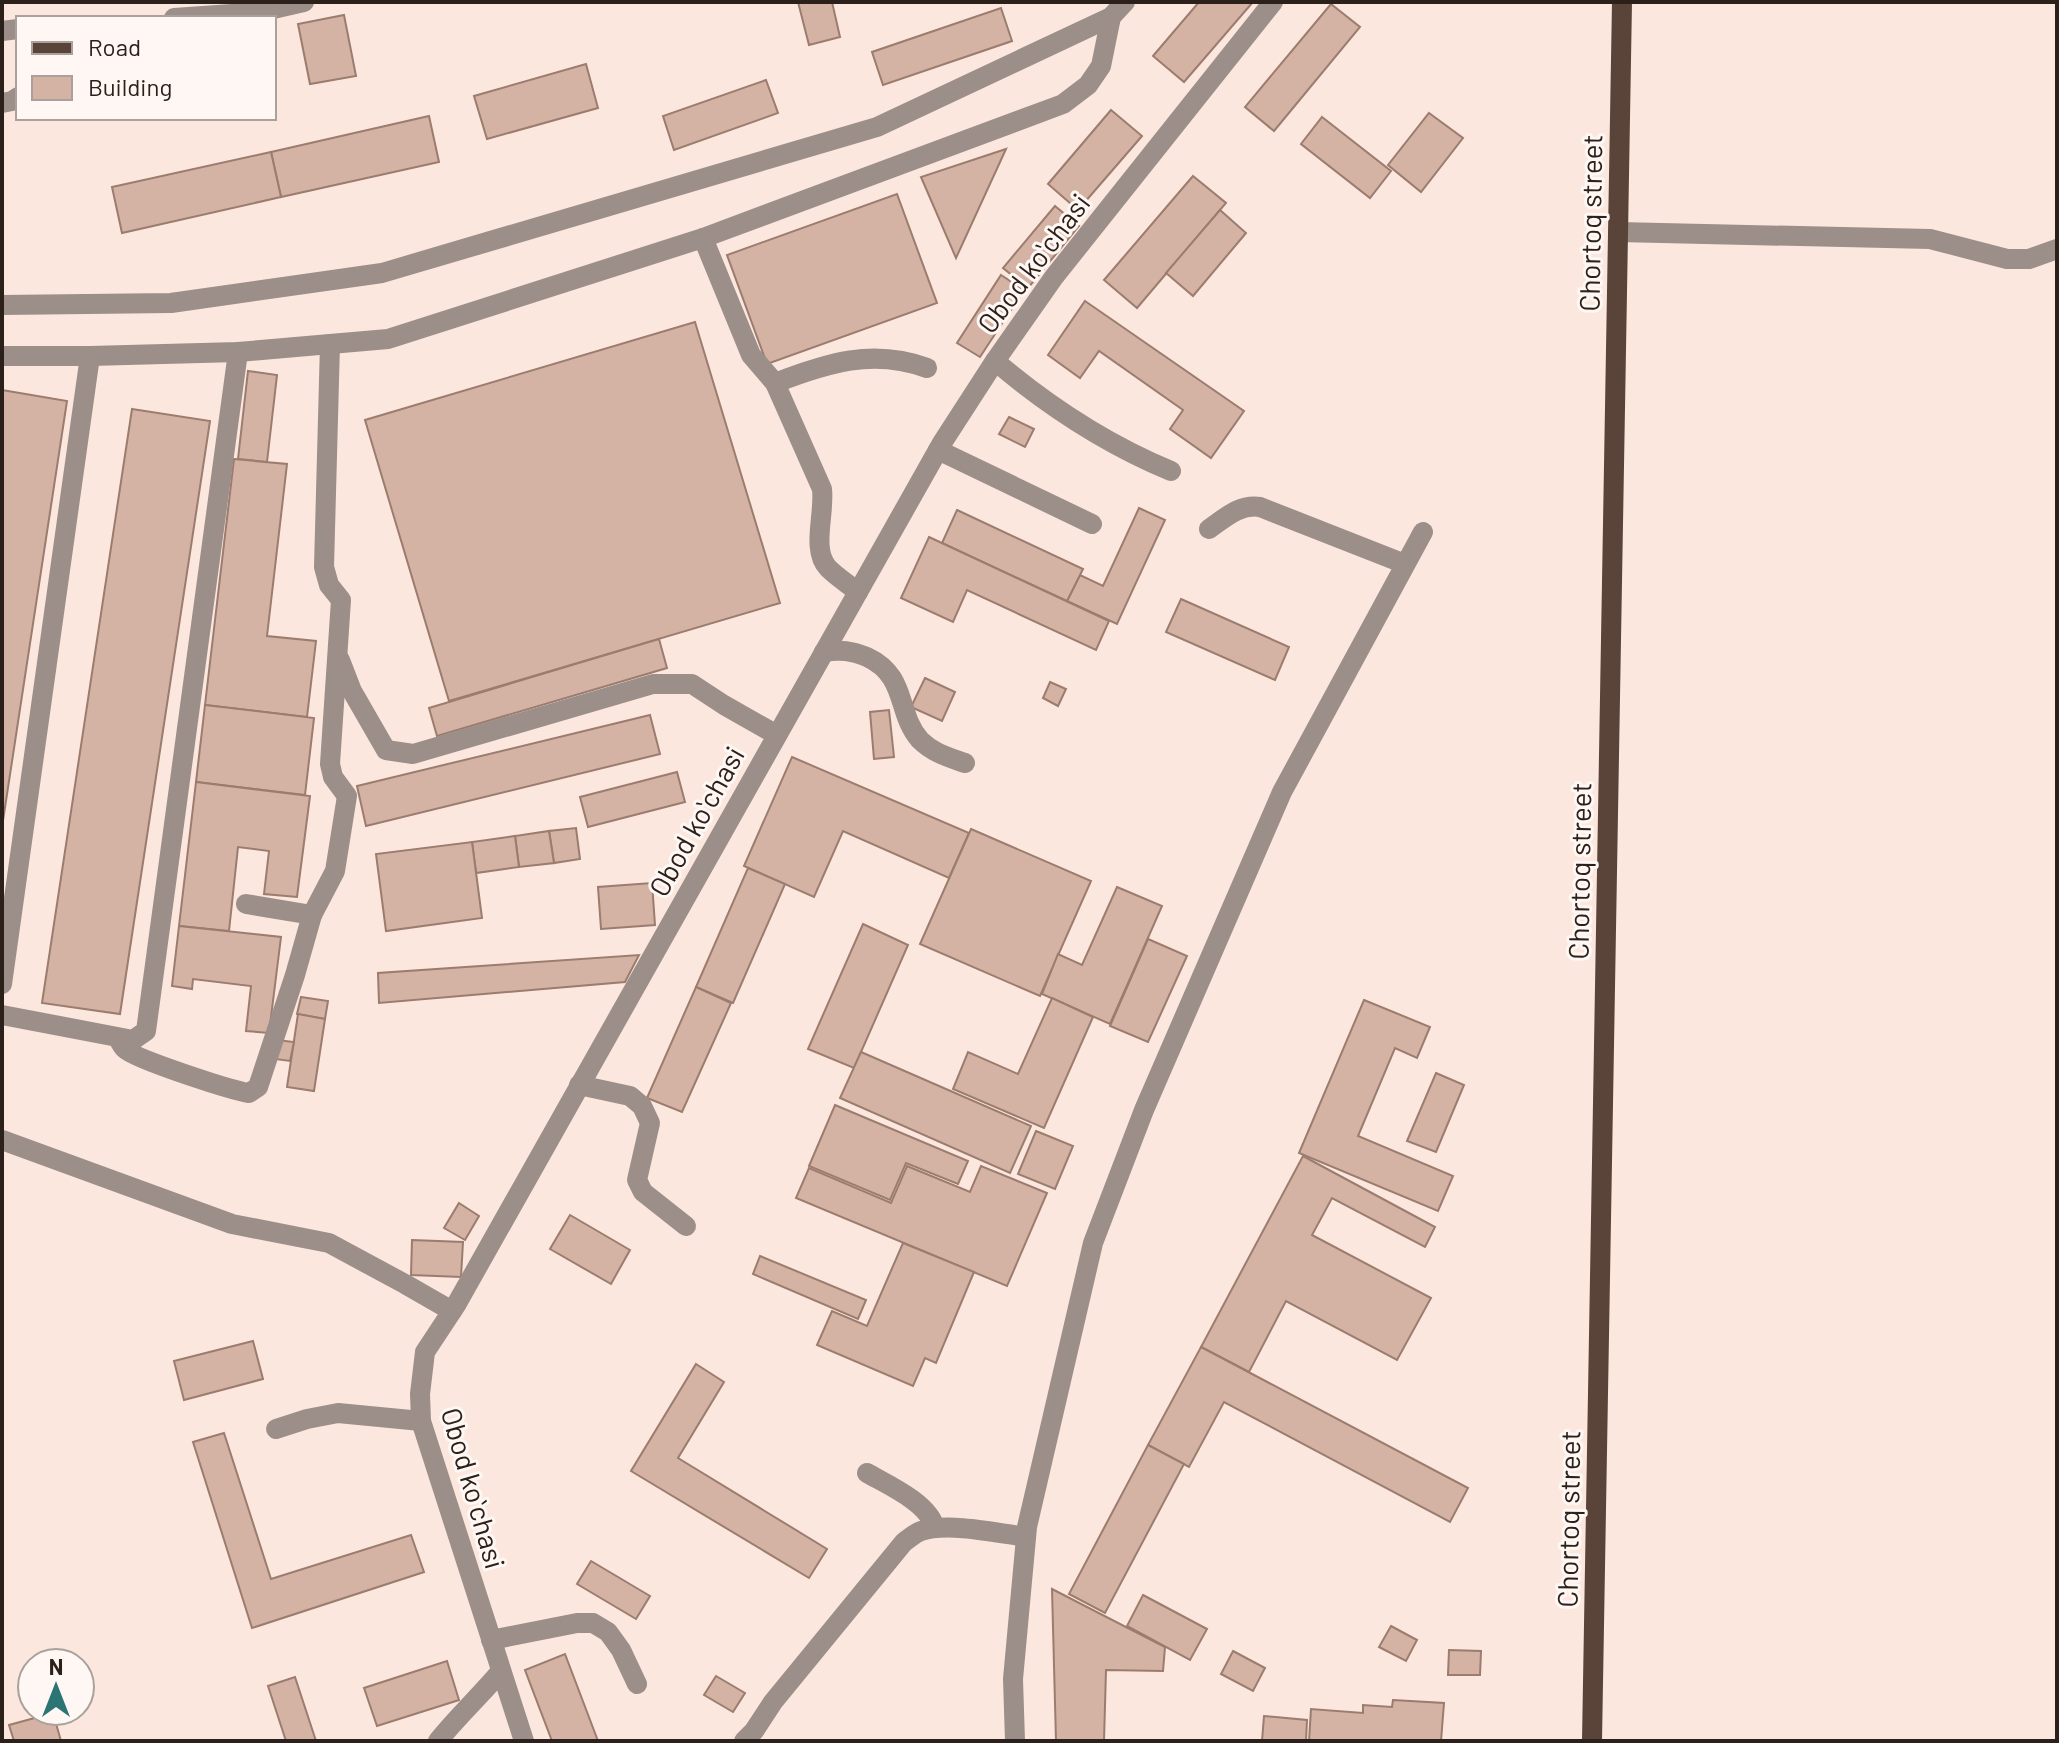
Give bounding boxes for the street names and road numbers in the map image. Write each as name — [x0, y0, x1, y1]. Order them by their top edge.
street label: Chortoq street — [1571, 134, 1609, 312]
street label: Obod koʻchasi — [970, 187, 1096, 339]
street label: Obod koʻchasi — [641, 740, 751, 902]
street label: Chortoq street — [1560, 782, 1598, 960]
street label: Obod koʻchasi — [435, 1404, 513, 1572]
street label: Chortoq street — [1549, 1430, 1587, 1608]

